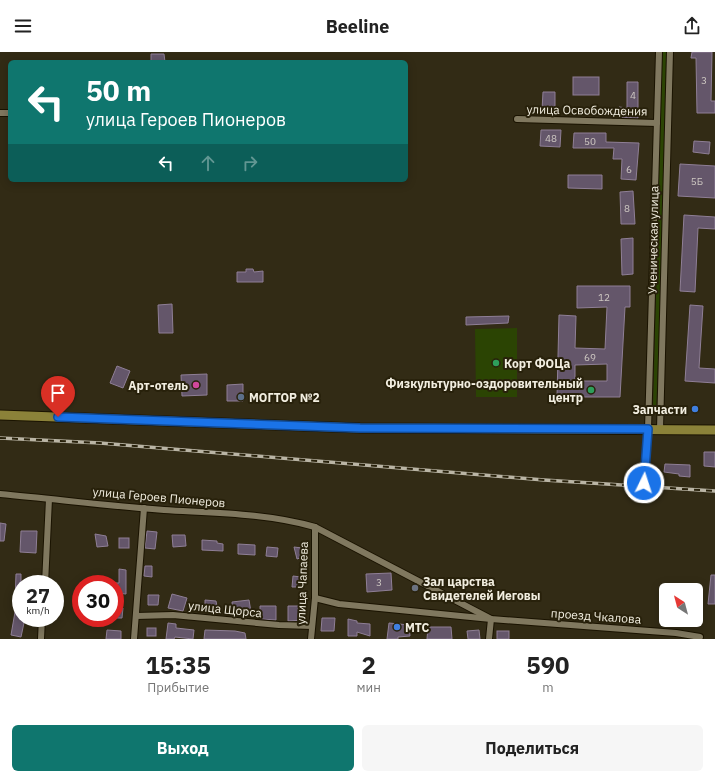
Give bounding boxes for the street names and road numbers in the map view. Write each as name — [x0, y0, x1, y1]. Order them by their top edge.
street label: улица Освобождения — [526, 101, 648, 119]
street label: Ученическая улица — [645, 185, 661, 294]
street label: улица Героев Пионеров — [92, 484, 226, 510]
street label: улица Чапаева — [293, 541, 311, 625]
street label: улица Щорса — [187, 598, 263, 620]
street label: проезд Чкалова — [550, 605, 642, 627]

